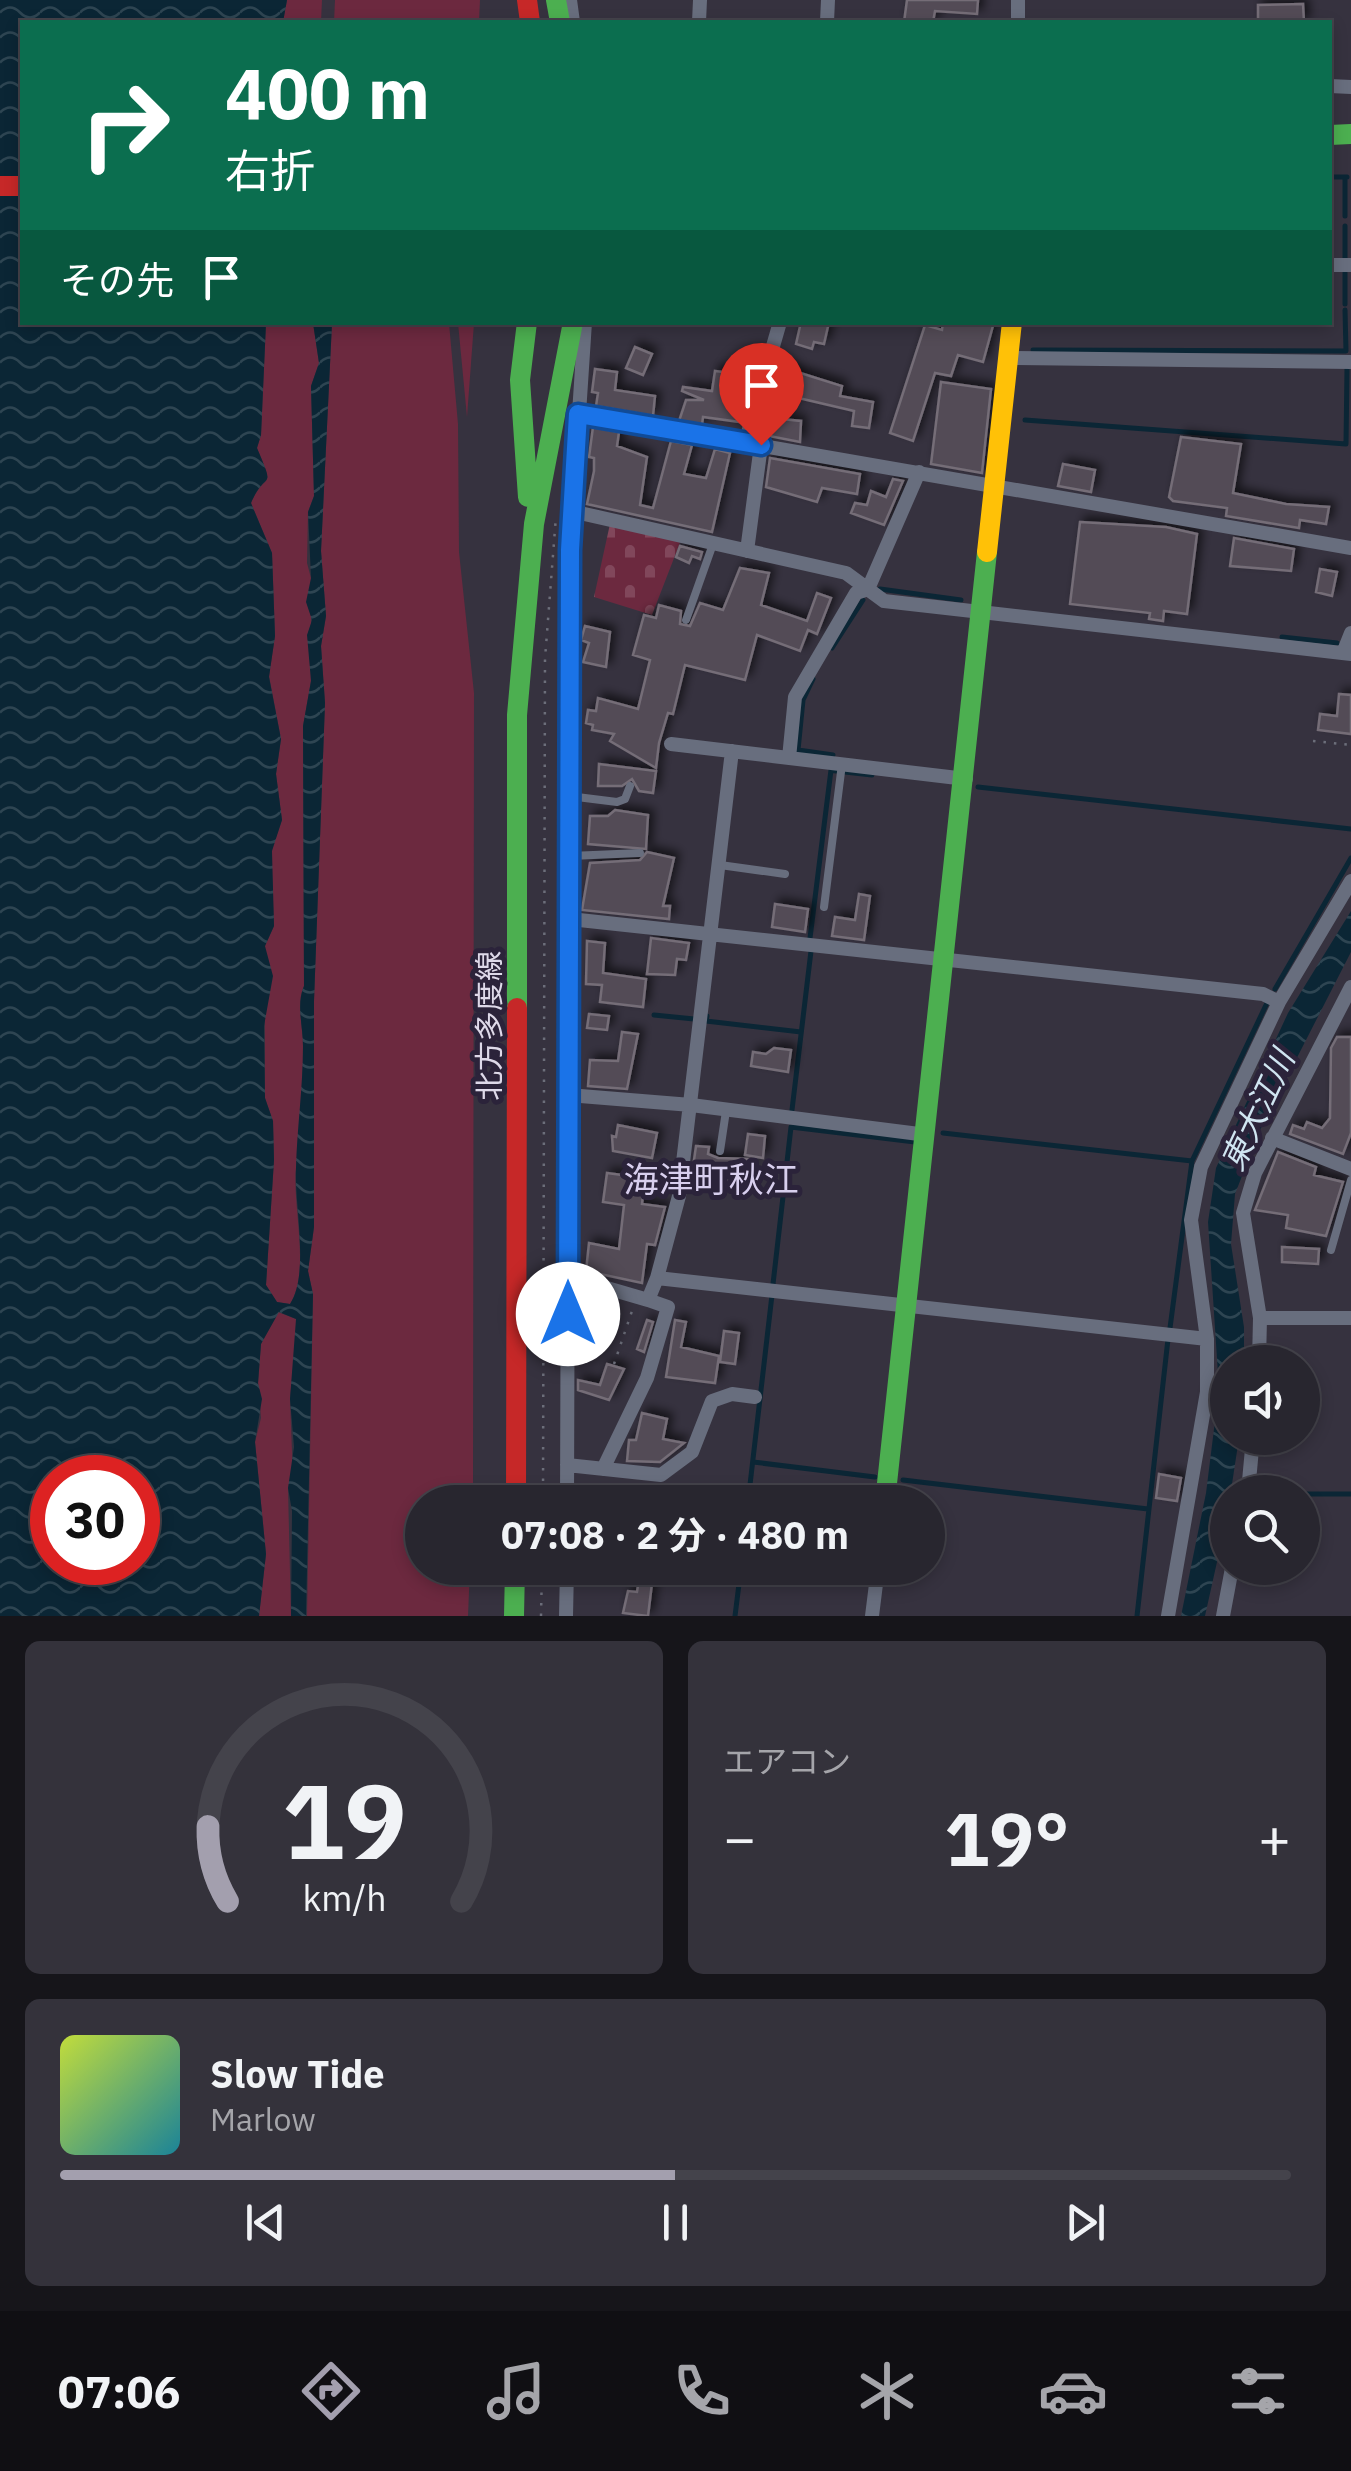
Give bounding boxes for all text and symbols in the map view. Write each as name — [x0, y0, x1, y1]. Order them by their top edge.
text: 400 m — [225, 47, 430, 138]
icon: right — [60, 60, 190, 190]
text: 右折 — [225, 141, 315, 199]
icon: arrive — [194, 250, 249, 305]
text: その先 — [60, 255, 174, 304]
pin — [719, 343, 804, 446]
icon: arrive — [734, 358, 789, 413]
street label: 北方多度線 — [469, 951, 508, 1101]
water label: 東大江川 — [1211, 1040, 1304, 1177]
district label: 海津町秋江 — [623, 1156, 799, 1202]
position arrow — [516, 1262, 620, 1366]
map controls — [1210, 1345, 1320, 1585]
button: sound — [1210, 1345, 1320, 1455]
speed limit sign: 30 — [30, 1455, 160, 1585]
button: search — [1210, 1475, 1320, 1585]
text: 07:08 · 2 分 · 480 m — [501, 1510, 849, 1559]
text: エアコン — [723, 1740, 851, 1782]
text: 19 — [282, 1752, 406, 1888]
text: 19° — [944, 1789, 1070, 1887]
text: − — [723, 1802, 756, 1873]
text: + — [1258, 1802, 1291, 1873]
text: km/h — [302, 1874, 386, 1921]
text: Slow Tide — [210, 2049, 385, 2098]
text: Marlow — [210, 2098, 316, 2140]
icon: previous — [238, 2195, 293, 2250]
icon: pause — [648, 2195, 703, 2250]
icon: next — [1058, 2195, 1113, 2250]
icon: directions — [296, 2356, 366, 2426]
icon: music — [481, 2356, 551, 2426]
icon: phone — [667, 2356, 737, 2426]
icon: climate — [852, 2356, 922, 2426]
icon: car — [1038, 2356, 1108, 2426]
icon: filters — [1223, 2356, 1293, 2426]
text: 07:06 — [58, 2362, 181, 2420]

